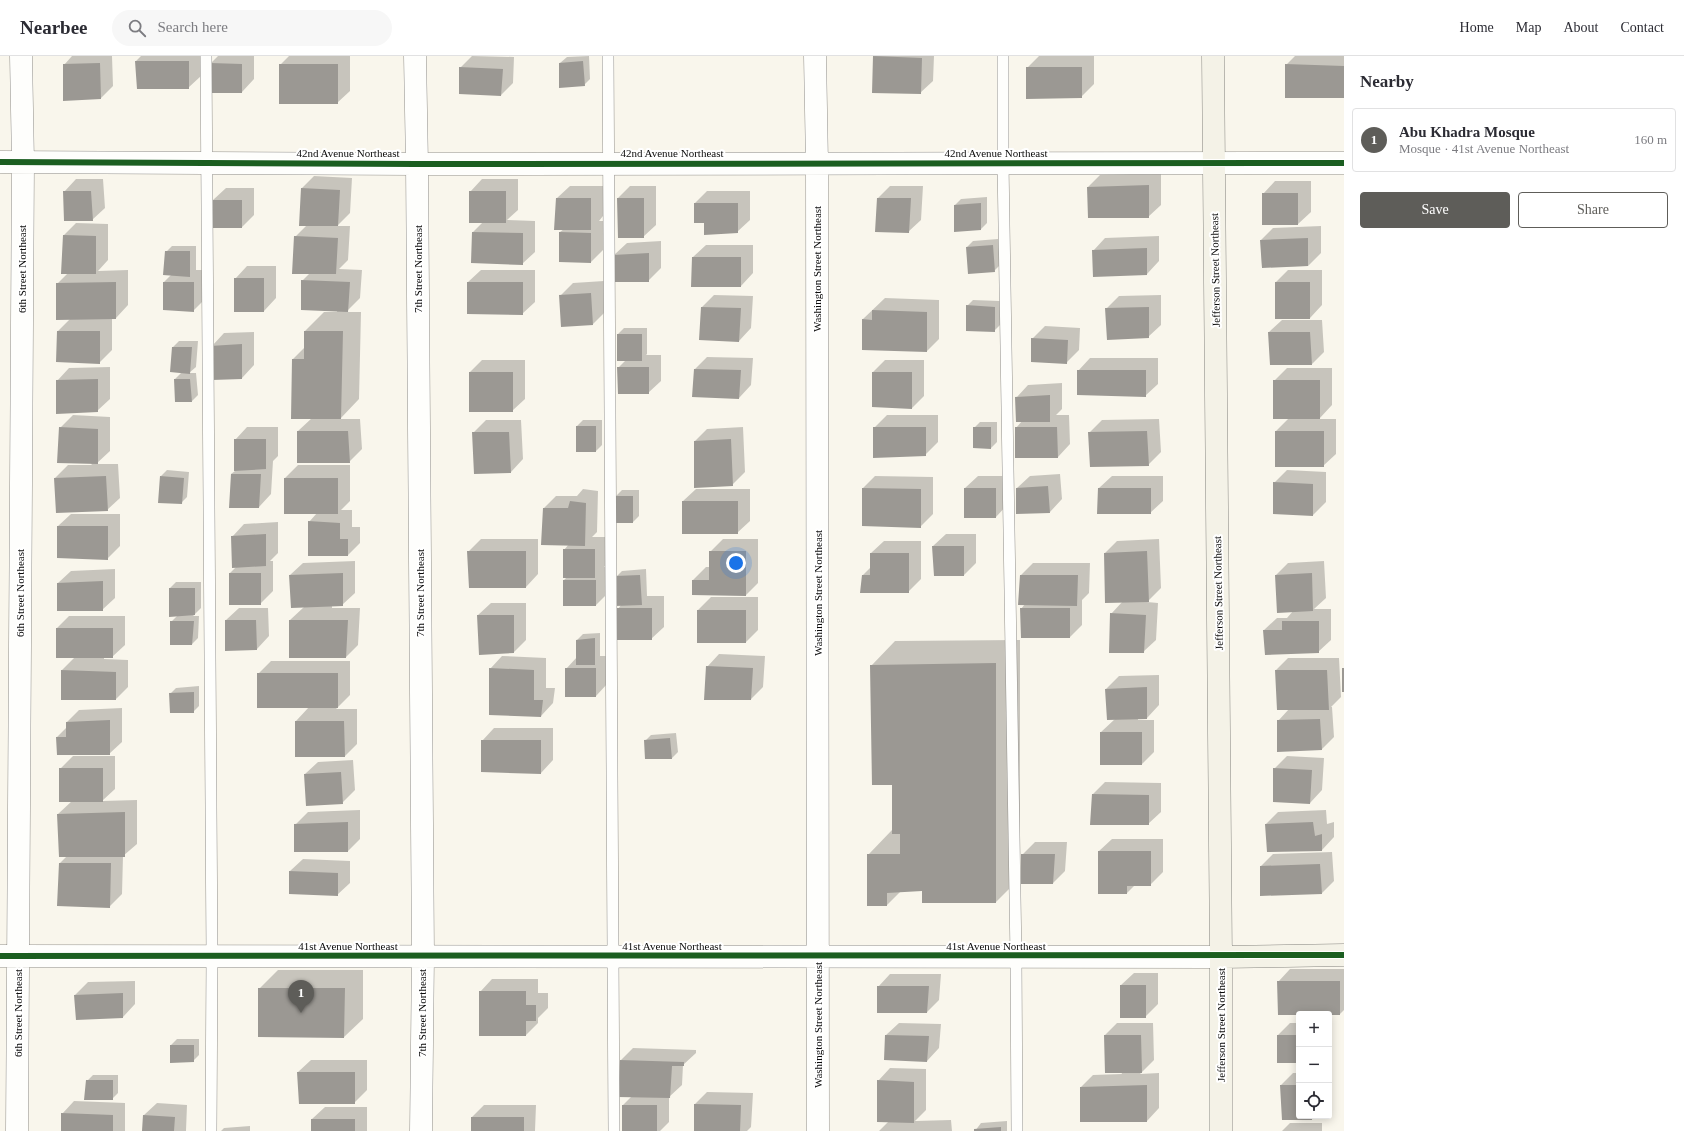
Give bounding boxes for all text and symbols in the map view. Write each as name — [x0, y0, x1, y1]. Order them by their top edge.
search box — [112, 10, 392, 46]
text: Nearbee — [20, 17, 88, 38]
icon: search — [126, 17, 148, 39]
text: Search here — [158, 19, 228, 35]
text: Home — [1460, 20, 1494, 35]
text: Map — [1516, 20, 1541, 35]
text: About — [1563, 20, 1598, 35]
text: Contact — [1620, 20, 1664, 35]
text: Nearby — [1360, 72, 1414, 91]
text: Abu Khadra Mosque — [1399, 124, 1535, 140]
text: 1 — [1371, 132, 1377, 147]
text: 160 m — [1634, 132, 1667, 147]
text: Mosque · 41st Avenue Northeast — [1399, 141, 1569, 156]
street label: 42nd Avenue Northeast — [296, 147, 400, 159]
street label: 42nd Avenue Northeast — [620, 147, 724, 159]
street label: 42nd Avenue Northeast — [944, 147, 1048, 159]
button: Save — [1360, 192, 1510, 228]
button: Share — [1518, 192, 1668, 228]
street label: Washington Street Northeast — [811, 206, 823, 332]
street label: Jefferson Street Northeast — [1208, 213, 1222, 327]
street label: 6th Street Northeast — [16, 225, 28, 313]
street label: 7th Street Northeast — [412, 225, 424, 313]
street label: Washington Street Northeast — [812, 530, 824, 656]
street label: Jefferson Street Northeast — [1211, 536, 1225, 650]
street label: 6th Street Northeast — [14, 549, 26, 637]
street label: 7th Street Northeast — [414, 549, 426, 637]
your location — [726, 553, 746, 573]
street label: 41st Avenue Northeast — [298, 940, 398, 952]
street label: 41st Avenue Northeast — [622, 940, 722, 952]
street label: 41st Avenue Northeast — [946, 940, 1046, 952]
street label: Washington Street Northeast — [812, 962, 824, 1088]
street label: Jefferson Street Northeast — [1215, 968, 1227, 1082]
street label: 6th Street Northeast — [12, 969, 24, 1057]
street label: 7th Street Northeast — [416, 969, 428, 1057]
pin: 1 — [288, 980, 314, 1013]
map controls — [1296, 1011, 1332, 1119]
button: + — [1296, 1011, 1332, 1047]
button: − — [1296, 1047, 1332, 1083]
button: locate — [1296, 1083, 1332, 1119]

